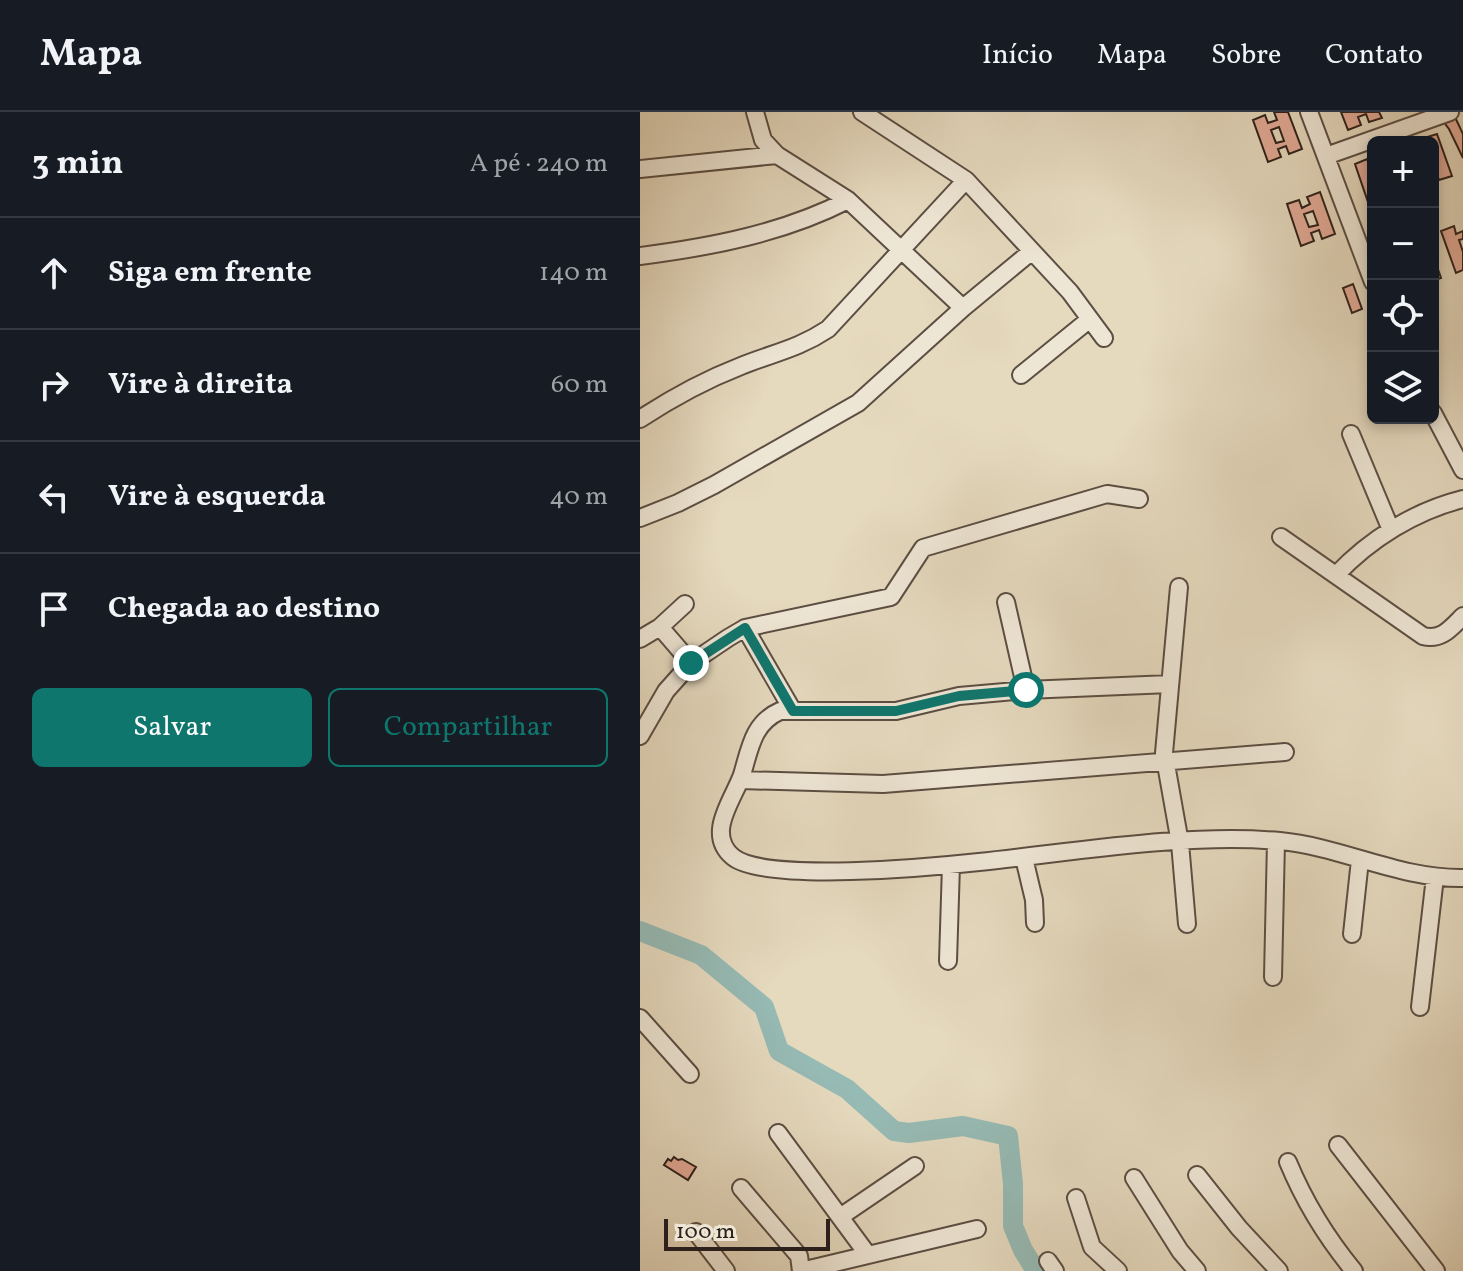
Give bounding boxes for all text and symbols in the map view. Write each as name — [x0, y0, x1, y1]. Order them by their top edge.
text: Mapa — [40, 29, 142, 82]
text: Início — [982, 36, 1053, 75]
text: Mapa — [1097, 36, 1167, 75]
text: Sobre — [1211, 36, 1281, 75]
text: Contato — [1325, 36, 1423, 75]
map controls — [1367, 136, 1439, 424]
button: + — [1367, 136, 1439, 208]
text: 3 min — [32, 141, 123, 188]
text: A pé · 240 m — [470, 146, 608, 182]
button: − — [1367, 208, 1439, 280]
icon: ahead — [32, 251, 76, 295]
text: Siga em frente — [108, 252, 312, 294]
text: 140 m — [539, 255, 608, 291]
button: locate — [1367, 280, 1439, 352]
button: layers — [1367, 352, 1439, 424]
icon: right — [32, 363, 76, 407]
text: Vire à direita — [108, 364, 293, 406]
text: 60 m — [551, 367, 608, 403]
icon: left — [32, 475, 76, 519]
text: Vire à esquerda — [108, 476, 326, 518]
text: 40 m — [549, 479, 608, 515]
icon: arrive — [32, 587, 76, 631]
text: Chegada ao destino — [108, 588, 380, 630]
route end — [673, 645, 709, 681]
route start — [1008, 672, 1044, 708]
button: Salvar — [32, 688, 312, 767]
button: Compartilhar — [328, 688, 608, 767]
scale bar — [664, 1215, 830, 1251]
text: 100 m — [676, 1217, 735, 1248]

